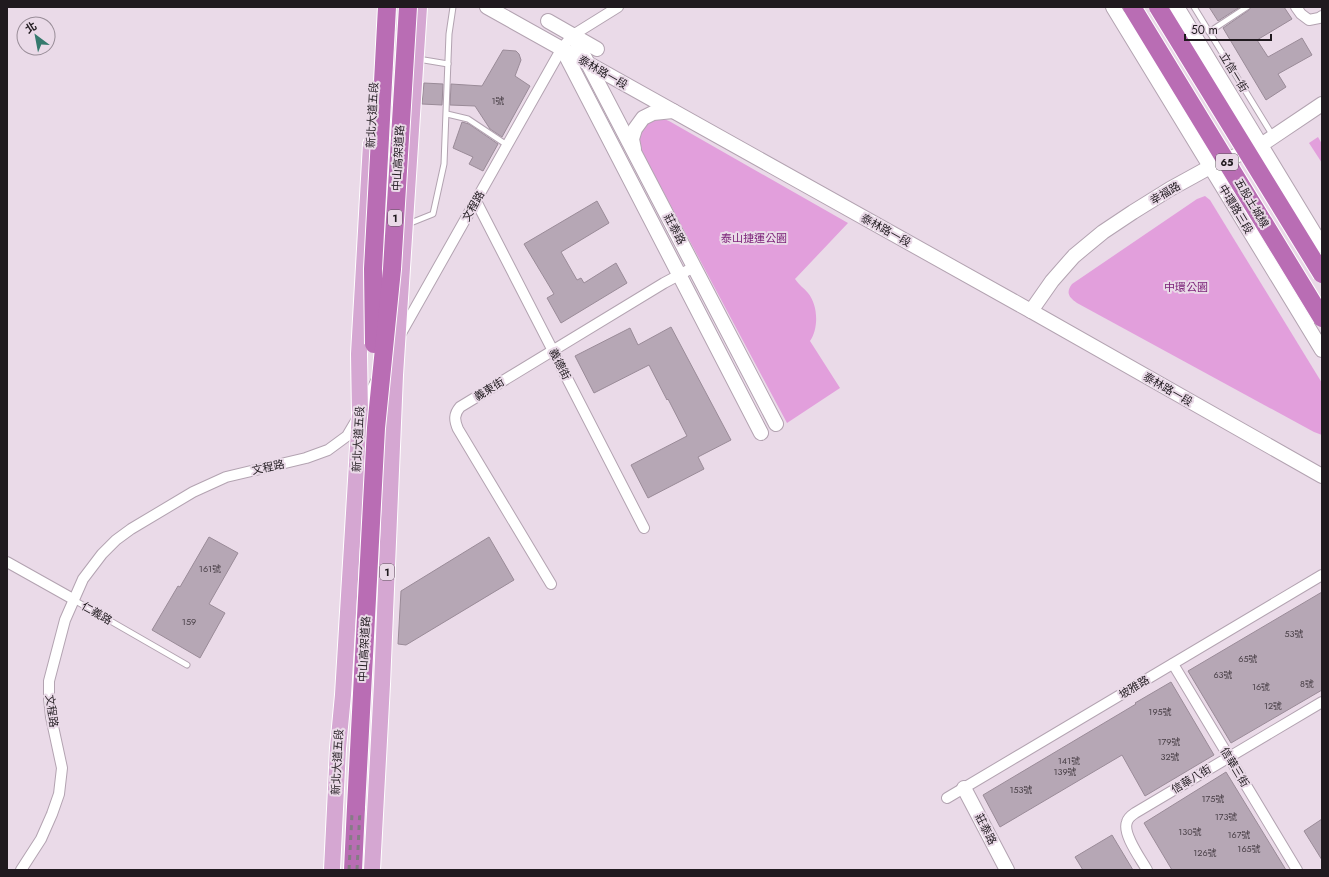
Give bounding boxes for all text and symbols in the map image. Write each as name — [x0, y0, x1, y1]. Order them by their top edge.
north arrow — [16, 16, 56, 56]
scale bar — [1185, 16, 1271, 42]
text: 北 — [22, 18, 40, 37]
text: 50 m — [1191, 21, 1218, 39]
street label: 立信一街 — [1216, 49, 1252, 95]
street label: 泰林路一段 — [575, 51, 631, 93]
street label: 新北大道五段 — [362, 82, 382, 148]
house number: 1號 — [491, 94, 505, 107]
street label: 中山高架道路 — [388, 125, 408, 191]
road number: 65 — [1216, 154, 1238, 170]
street label: 五股土城線 — [1231, 175, 1273, 231]
street label: 幸福路 — [1147, 178, 1183, 208]
street label: 中環路三段 — [1215, 181, 1257, 237]
street label: 文程路 — [458, 188, 488, 224]
road number: 1 — [388, 210, 402, 226]
street label: 泰林路一段 — [858, 210, 914, 250]
street label: 莊泰路 — [660, 211, 690, 247]
park label: 泰山捷運公園 — [721, 230, 787, 246]
park label: 中環公園 — [1164, 279, 1208, 295]
street label: 義德街 — [545, 346, 575, 382]
street label: 泰林路一段 — [1140, 368, 1196, 410]
street label: 義東街 — [471, 374, 507, 404]
street label: 新北大道五段 — [348, 406, 368, 472]
street label: 文程路 — [250, 456, 286, 478]
house number: 161號 — [199, 562, 221, 575]
road number: 1 — [380, 564, 394, 580]
street label: 仁義路 — [79, 598, 115, 628]
house number: 159 — [182, 615, 196, 628]
street label: 中山高架道路 — [354, 616, 374, 682]
house number: 53號 — [1285, 627, 1304, 640]
house number: 65號 — [1238, 652, 1258, 665]
house number: 63號 — [1213, 668, 1233, 681]
street label: 坡雅路 — [1116, 672, 1152, 702]
house number: 8號 — [1300, 677, 1314, 690]
house number: 16號 — [1252, 680, 1270, 693]
street label: 文程路 — [42, 694, 62, 728]
house number: 12號 — [1264, 699, 1282, 712]
house number: 195號 — [1148, 705, 1172, 718]
street label: 新北大道五段 — [327, 729, 347, 795]
house number: 179號 — [1158, 735, 1180, 748]
street label: 信華三街 — [1217, 744, 1253, 790]
house number: 32號 — [1160, 750, 1180, 763]
house number: 141號 — [1058, 754, 1080, 767]
street label: 信華八街 — [1168, 761, 1214, 797]
house number: 139號 — [1053, 765, 1077, 778]
house number: 153號 — [1009, 783, 1033, 796]
house number: 175號 — [1202, 792, 1224, 805]
house number: 173號 — [1215, 810, 1237, 823]
street label: 莊泰路 — [971, 811, 1001, 847]
house number: 130號 — [1178, 825, 1202, 838]
house number: 167號 — [1228, 828, 1250, 841]
house number: 165號 — [1237, 842, 1261, 855]
house number: 126號 — [1193, 846, 1217, 859]

